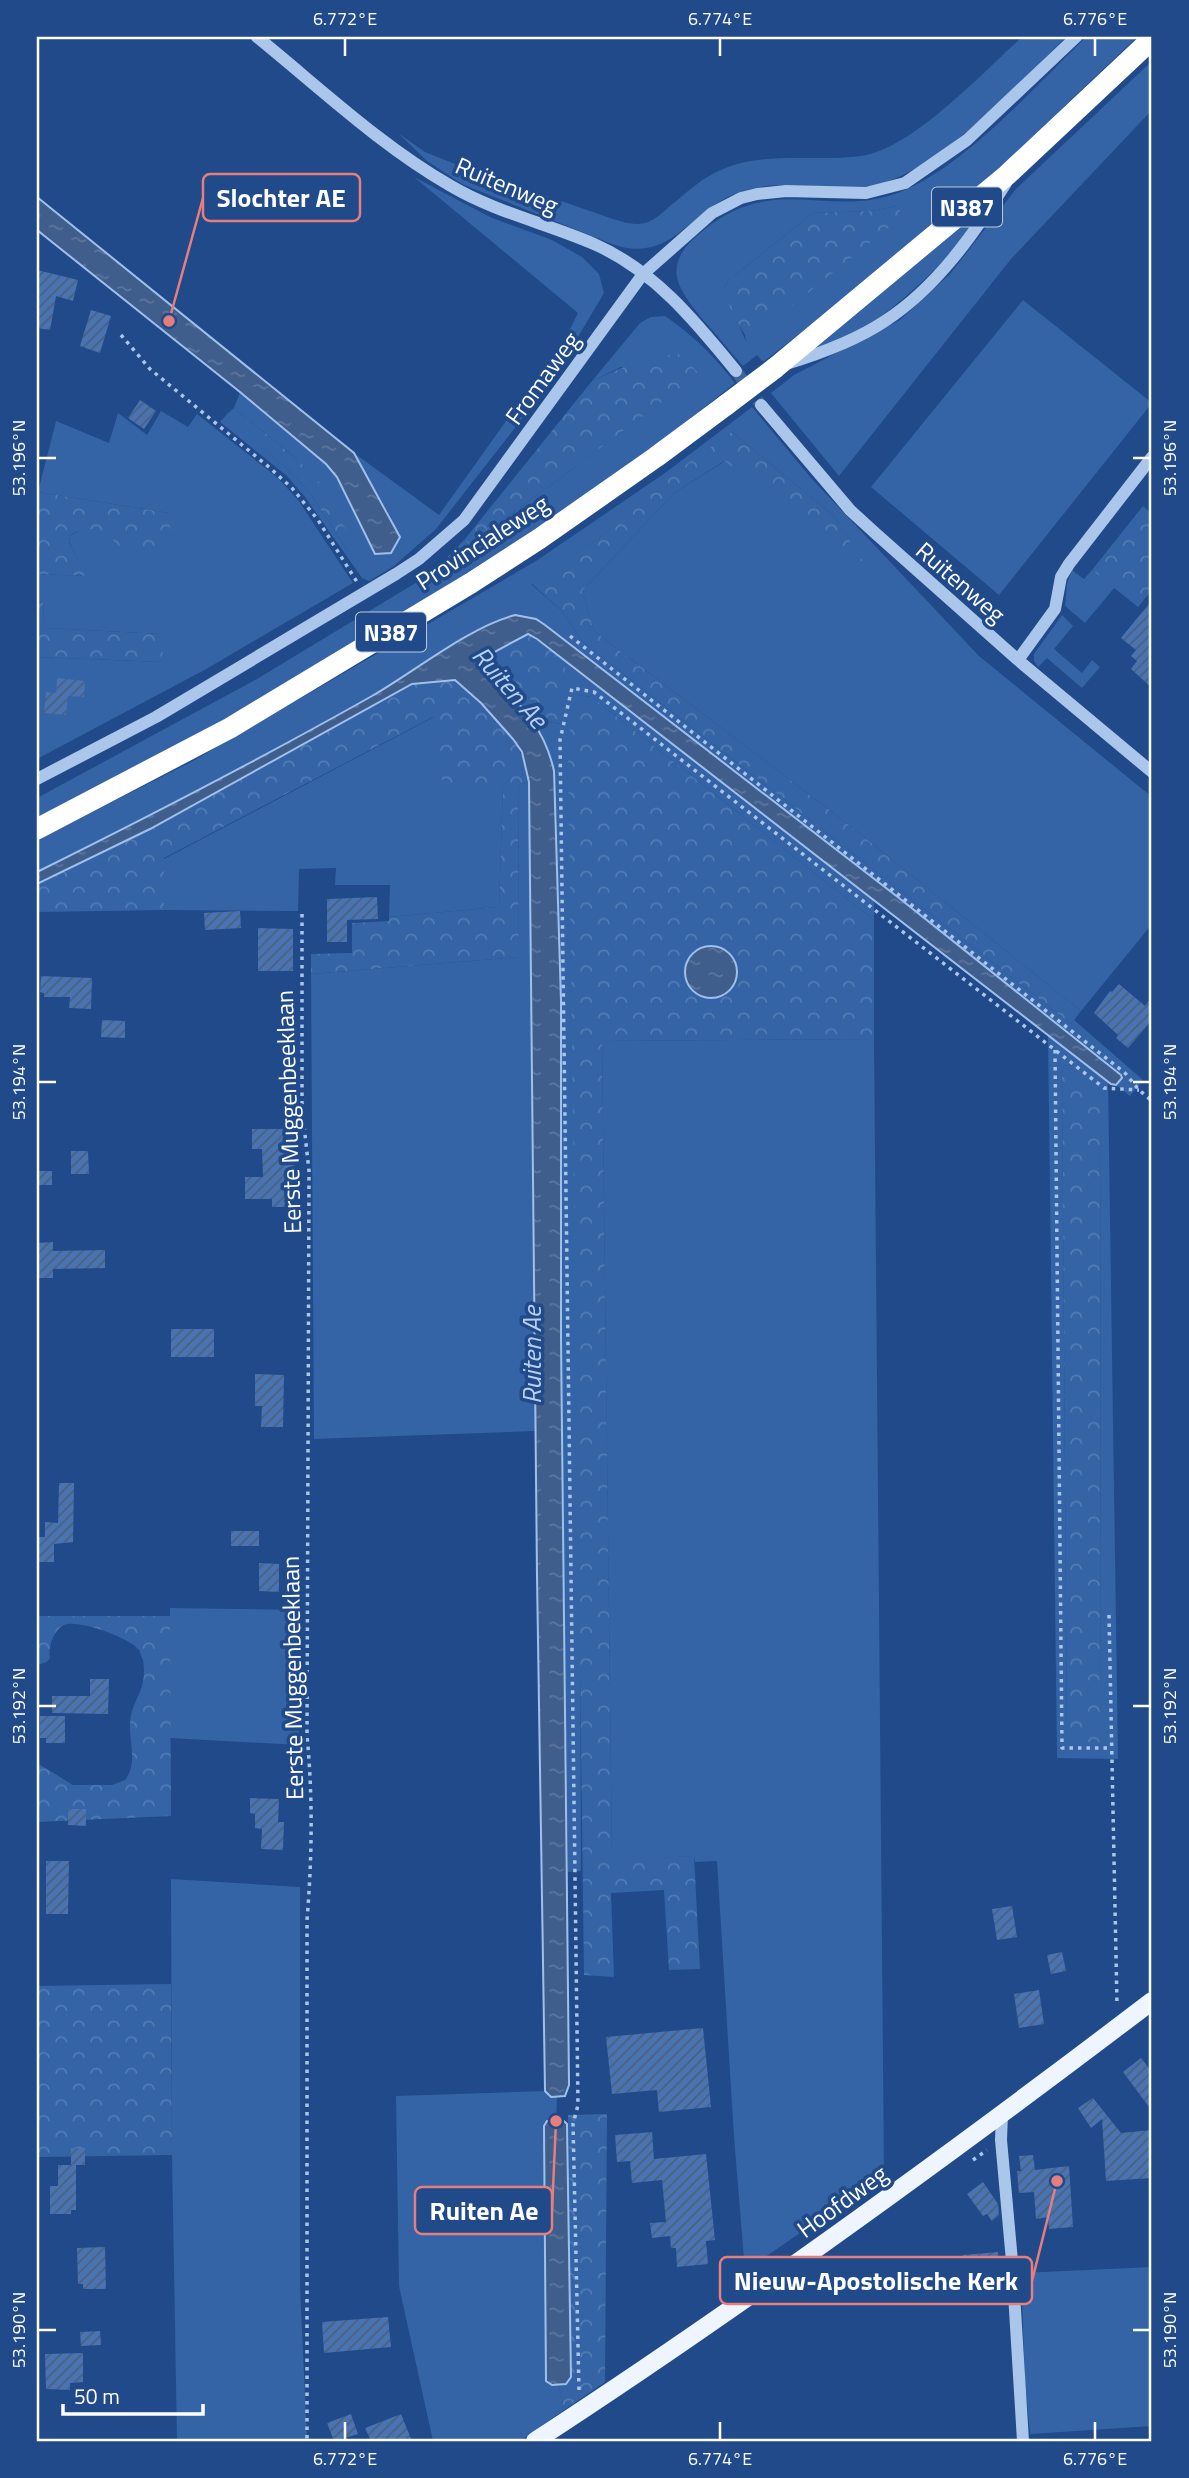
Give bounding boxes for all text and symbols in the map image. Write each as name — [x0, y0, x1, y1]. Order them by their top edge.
text: 6.772°E — [313, 5, 377, 32]
text: 6.774°E — [688, 5, 752, 32]
text: 6.776°E — [1063, 5, 1127, 32]
street label: Ruitenweg — [450, 147, 564, 223]
callout: Slochter AE — [203, 174, 360, 221]
text: Slochter AE — [216, 178, 346, 217]
road number: N387 — [932, 188, 1002, 227]
street label: Fromaweg — [496, 324, 588, 432]
text: 53.196°N — [5, 420, 32, 496]
text: 53.196°N — [1156, 420, 1183, 496]
street label: Provincialeweg — [408, 485, 556, 599]
street label: Ruitenweg — [908, 533, 1014, 631]
road number: N387 — [356, 612, 426, 652]
water label: Ruiten Ae — [463, 637, 558, 738]
street label: Eerste Muggenbeeklaan — [266, 990, 310, 1234]
text: 53.194°N — [5, 1044, 32, 1120]
text: 53.194°N — [1156, 1044, 1183, 1120]
water label: Ruiten Ae — [512, 1304, 551, 1404]
street label: Eerste Muggenbeeklaan — [272, 1556, 312, 1800]
text: 53.192°N — [5, 1668, 32, 1744]
text: 53.192°N — [1156, 1668, 1183, 1744]
street label: Hoofdweg — [789, 2156, 895, 2246]
callout: Ruiten Ae — [415, 2187, 552, 2234]
text: Ruiten Ae — [430, 2191, 538, 2230]
callout: Nieuw-Apostolische Kerk — [720, 2257, 1032, 2304]
text: Nieuw-Apostolische Kerk — [734, 2261, 1019, 2300]
text: 53.190°N — [5, 2292, 32, 2368]
text: 53.190°N — [1156, 2292, 1183, 2368]
scale bar — [63, 2373, 203, 2417]
text: 50 m — [74, 2380, 120, 2412]
text: 6.772°E — [313, 2445, 377, 2472]
text: 6.774°E — [688, 2445, 752, 2472]
text: 6.776°E — [1063, 2445, 1127, 2472]

